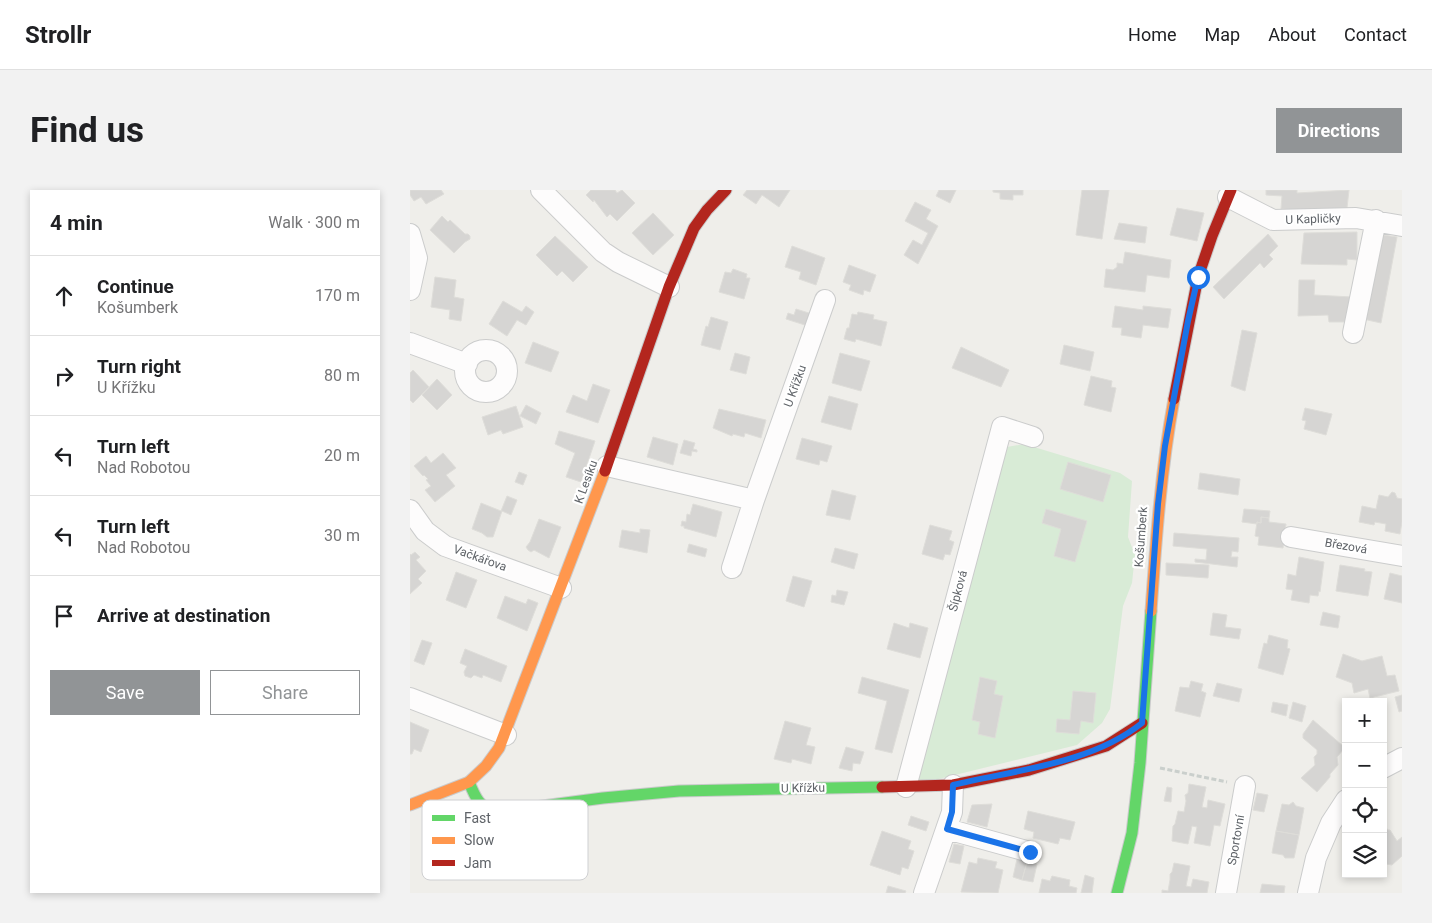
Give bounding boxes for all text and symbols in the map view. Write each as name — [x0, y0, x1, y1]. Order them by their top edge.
text: Strollr — [25, 21, 91, 49]
text: Home — [1128, 24, 1177, 45]
text: Map — [1205, 24, 1240, 45]
text: About — [1268, 24, 1316, 45]
text: Contact — [1344, 24, 1407, 45]
button: Directions — [1276, 108, 1402, 153]
text: Find us — [30, 110, 144, 151]
text: 4 min — [50, 211, 103, 235]
street label: U Kapličky — [1285, 211, 1341, 227]
text: Walk · 300 m — [268, 213, 360, 232]
route start — [1187, 266, 1210, 289]
text: Continue — [97, 275, 174, 298]
icon: ahead — [50, 282, 78, 310]
text: 170 m — [315, 286, 360, 305]
text: Košumberk — [97, 298, 178, 317]
text: Turn right — [97, 355, 181, 378]
icon: right — [50, 362, 78, 390]
street label: U Křížku — [781, 363, 809, 409]
text: 80 m — [324, 366, 360, 385]
text: U Křížku — [97, 378, 156, 397]
text: Turn left — [97, 435, 170, 458]
icon: left — [50, 442, 78, 470]
text: 20 m — [324, 446, 360, 465]
text: Nad Robotou — [97, 458, 190, 477]
street label: K Lesíku — [572, 458, 600, 506]
street label: Košumberk — [1132, 505, 1150, 568]
text: Turn left — [97, 515, 170, 538]
icon: left — [50, 522, 78, 550]
text: 30 m — [324, 526, 360, 545]
street label: Březová — [1324, 535, 1368, 557]
text: Nad Robotou — [97, 538, 190, 557]
street label: Vačkářova — [451, 542, 509, 574]
street label: Šípková — [945, 569, 970, 613]
icon: arrive — [50, 602, 78, 630]
text: Arrive at destination — [97, 604, 270, 627]
button: Save — [50, 670, 200, 715]
button: Share — [210, 670, 360, 715]
map controls — [1342, 698, 1387, 878]
button: + — [1342, 698, 1387, 743]
button: − — [1342, 743, 1387, 788]
street label: U Křížku — [781, 781, 825, 795]
button: locate — [1342, 788, 1387, 833]
legend — [422, 800, 588, 880]
text: Fast — [464, 810, 491, 826]
street label: Sportovní — [1225, 813, 1248, 866]
text: Slow — [464, 832, 495, 848]
button: layers — [1342, 833, 1387, 878]
route end — [1019, 841, 1042, 864]
text: Jam — [464, 855, 492, 871]

